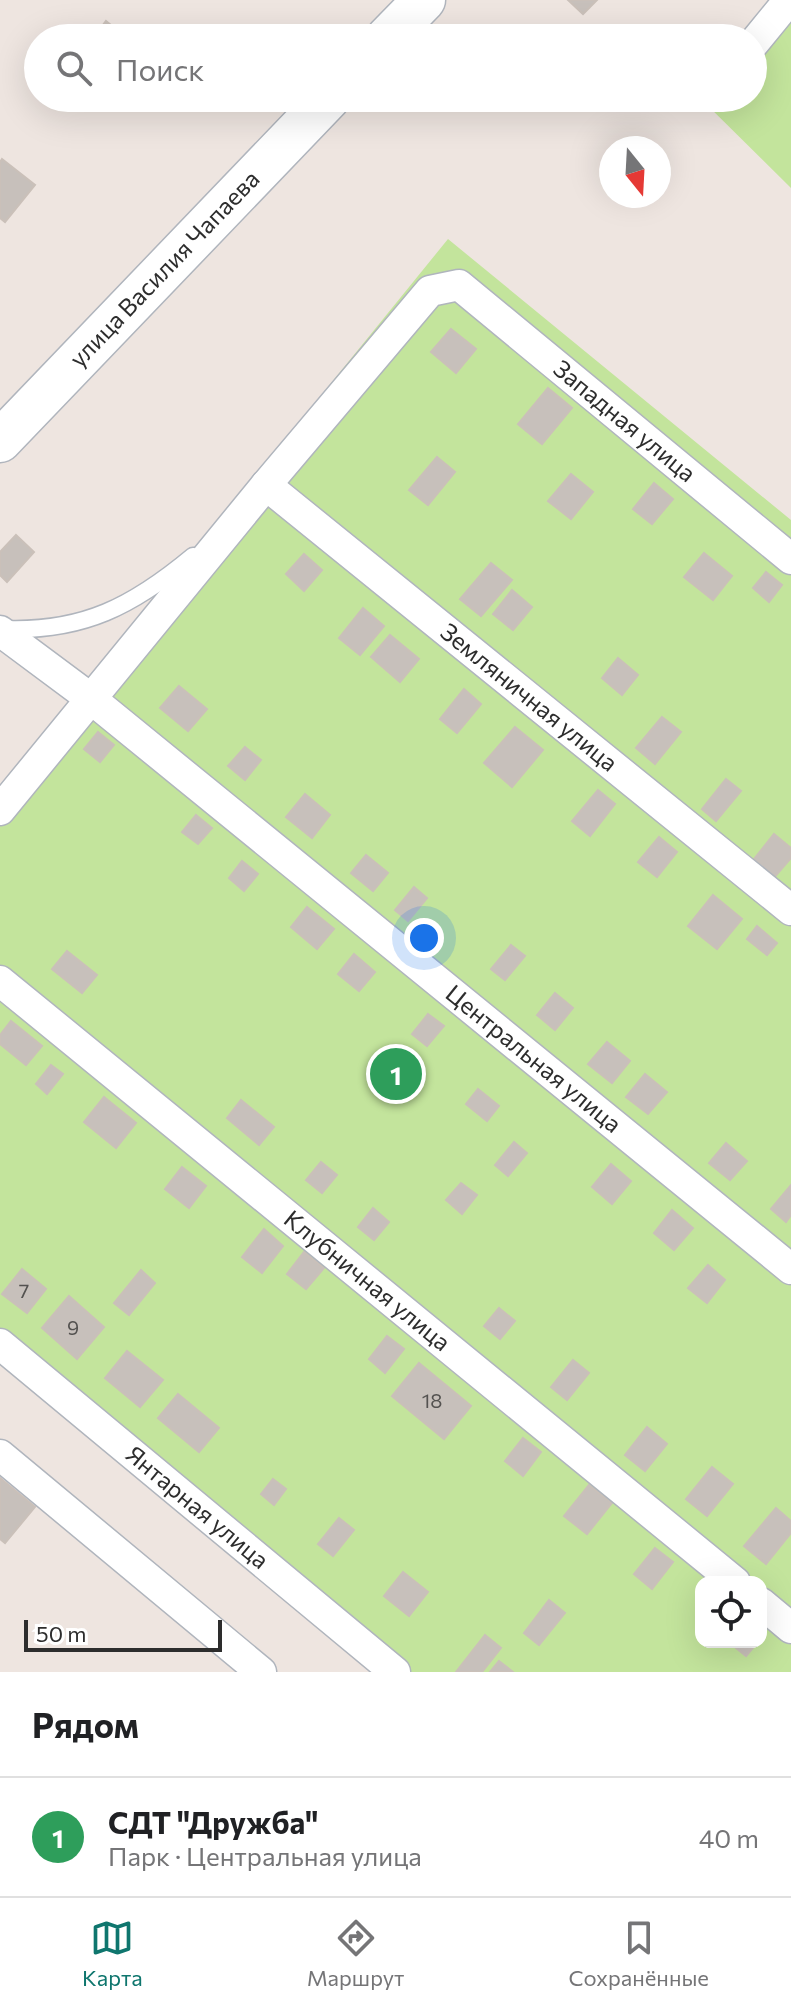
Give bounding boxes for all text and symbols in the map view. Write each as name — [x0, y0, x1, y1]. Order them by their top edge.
search box — [24, 24, 767, 112]
icon: search — [52, 46, 96, 90]
text: Поиск — [116, 50, 204, 87]
north arrow — [599, 136, 671, 208]
street label: улица Василия Чапаева — [63, 164, 265, 373]
street label: Западная улица — [548, 353, 702, 487]
street label: Земляничная улица — [435, 616, 624, 777]
your location — [404, 918, 444, 958]
street label: Центральная улица — [441, 978, 628, 1138]
pin: 1 — [370, 1044, 422, 1104]
street label: Клубничная улица — [279, 1203, 457, 1356]
house number: 7 — [19, 1278, 29, 1302]
house number: 9 — [67, 1315, 79, 1339]
house number: 18 — [422, 1388, 442, 1412]
street label: Янтарная улица — [121, 1439, 275, 1574]
map controls — [695, 1576, 767, 1648]
button: locate — [695, 1576, 767, 1648]
scale bar — [24, 1616, 222, 1652]
text: 50 m — [36, 1620, 86, 1647]
text: Рядом — [32, 1703, 139, 1745]
text: СДТ "Дружба" — [108, 1803, 318, 1840]
text: 1 — [52, 1822, 64, 1853]
text: 40 m — [699, 1822, 759, 1853]
text: Парк · Центральная улица — [108, 1840, 422, 1871]
tab: Карта — [82, 1916, 143, 1991]
tab: Маршрут — [307, 1916, 404, 1991]
tab: Сохранённые — [569, 1916, 709, 1991]

